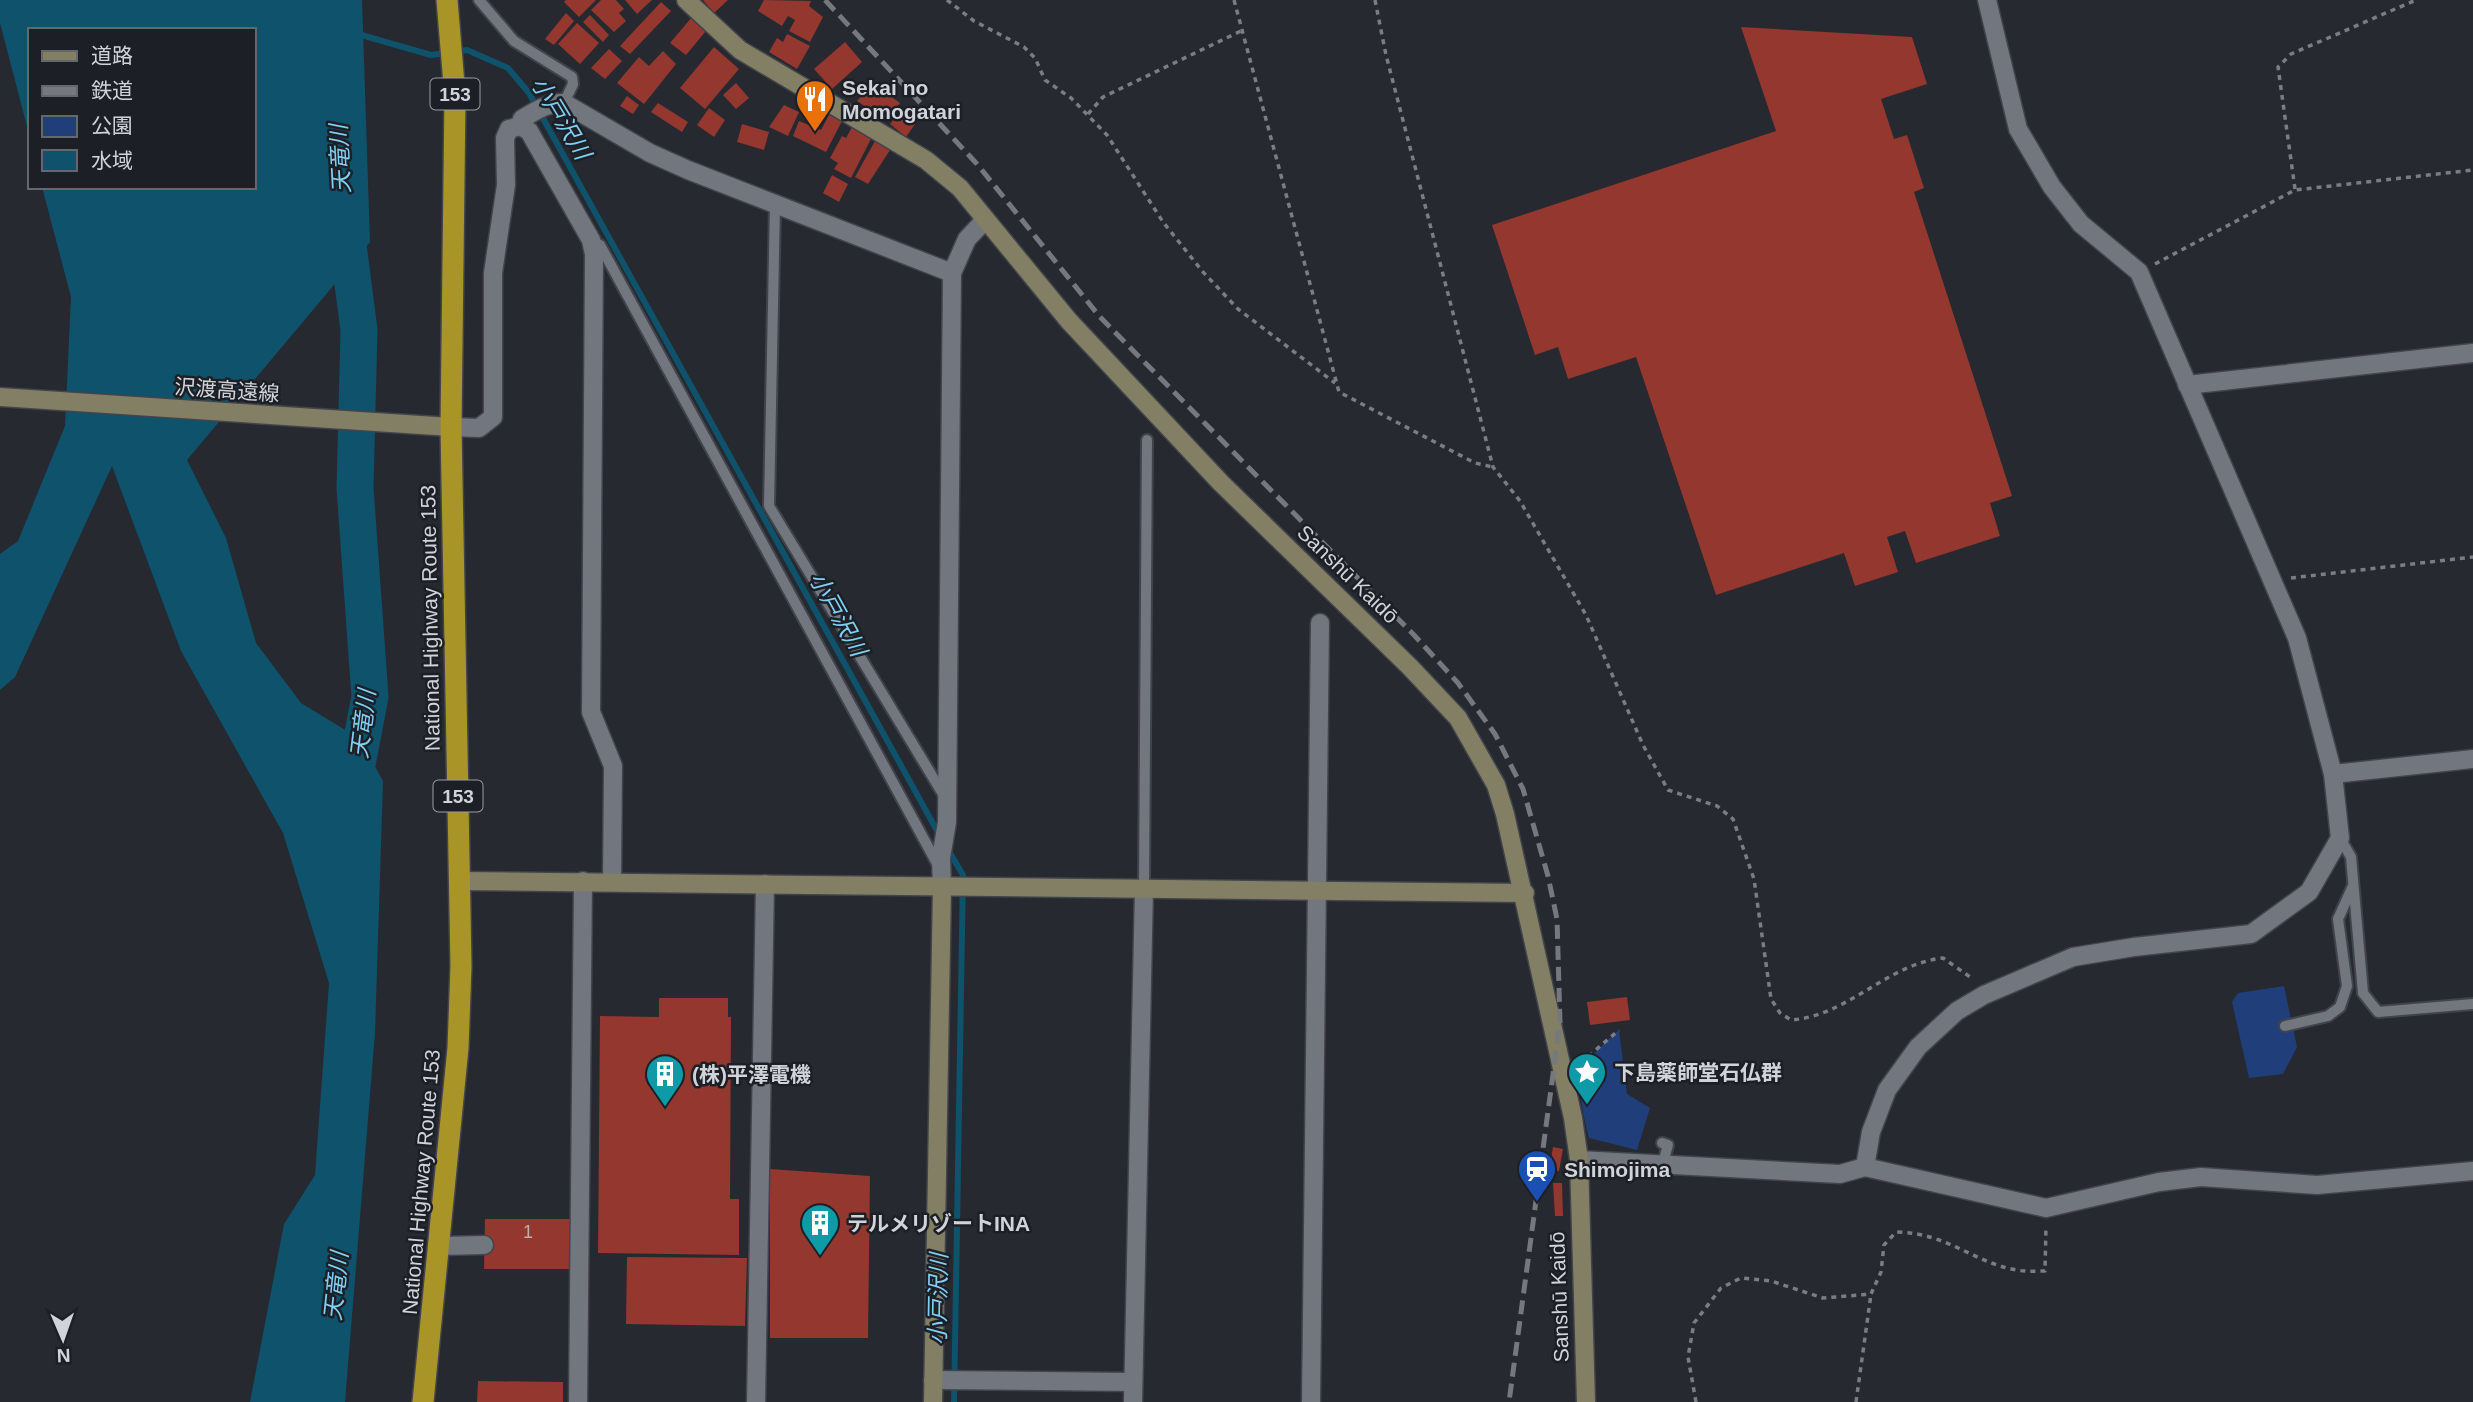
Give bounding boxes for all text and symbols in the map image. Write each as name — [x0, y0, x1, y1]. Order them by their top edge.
legend — [28, 28, 256, 189]
text: 道路 — [91, 44, 133, 67]
water label: 小戸沢川 — [526, 72, 597, 167]
place label: Sekai no Momogatari — [842, 76, 961, 123]
road number: 153 — [430, 78, 480, 110]
restaurant icon: Sekai no Momogatari — [794, 78, 836, 133]
text: 鉄道 — [91, 79, 133, 102]
text: 公園 — [91, 114, 133, 137]
water label: 天竜川 — [325, 121, 355, 194]
text: 水域 — [91, 149, 133, 172]
street label: 沢渡高遠線 — [174, 375, 280, 405]
street label: National Highway Route 153 — [416, 485, 444, 751]
street label: Sanshū Kaidō — [1293, 520, 1403, 628]
water label: 小戸沢川 — [804, 567, 873, 663]
water label: 天竜川 — [346, 685, 380, 760]
road number: 153 — [434, 780, 482, 811]
street label: National Highway Route 153 — [398, 1048, 444, 1316]
place icon: 下島薬師堂石仏群 — [1566, 1051, 1608, 1106]
building icon: (株)平澤電機 — [644, 1053, 686, 1108]
place label: 下島薬師堂石仏群 — [1614, 1061, 1782, 1084]
place label: (株)平澤電機 — [692, 1063, 811, 1086]
station icon: Shimojima — [1516, 1148, 1558, 1203]
place label: Shimojima — [1564, 1158, 1671, 1181]
building icon: テルメリゾートINA — [799, 1202, 841, 1257]
place label: テルメリゾートINA — [847, 1212, 1030, 1235]
house number: 1 — [523, 1222, 533, 1242]
street label: Sanshū Kaidō — [1545, 1231, 1573, 1363]
water label: 天竜川 — [319, 1247, 353, 1322]
water label: 小戸沢川 — [924, 1250, 952, 1345]
north arrow — [28, 1304, 98, 1374]
text: N — [56, 1345, 71, 1366]

